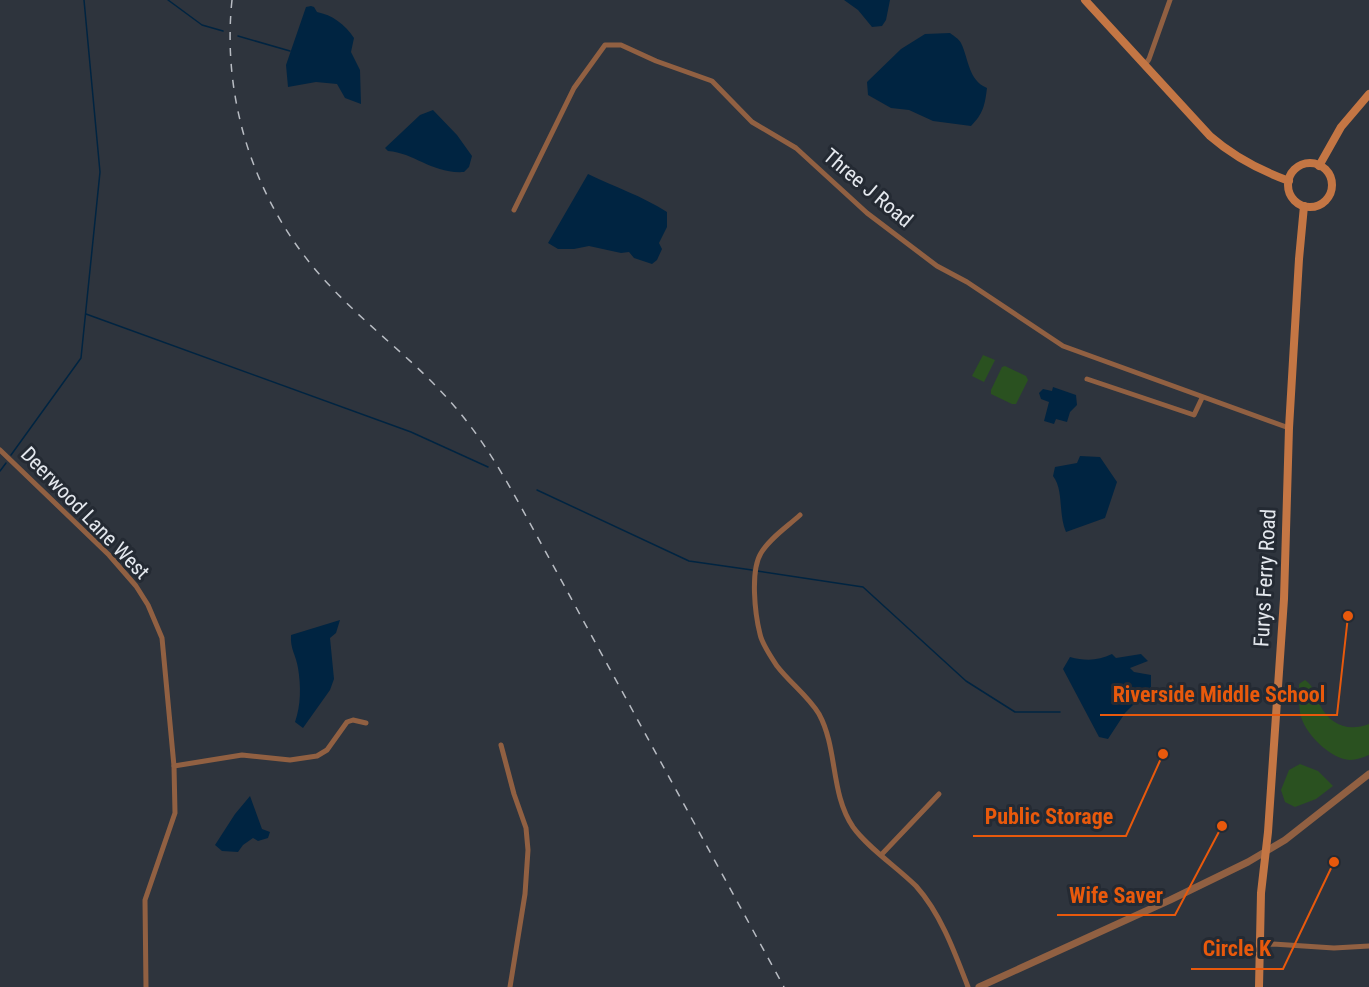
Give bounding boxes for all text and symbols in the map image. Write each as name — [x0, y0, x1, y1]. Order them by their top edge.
street label: Three J Road — [819, 144, 917, 232]
street label: Deerwood Lane West — [16, 442, 154, 584]
street label: Furys Ferry Road — [1249, 508, 1281, 648]
callout: Riverside Middle School — [1100, 675, 1337, 715]
text: Riverside Middle School — [1113, 682, 1325, 707]
callout: Public Storage — [973, 796, 1126, 836]
text: Public Storage — [985, 804, 1113, 829]
callout: Wife Saver — [1057, 875, 1175, 915]
text: Wife Saver — [1069, 883, 1163, 908]
callout: Circle K — [1191, 929, 1283, 969]
text: Circle K — [1203, 936, 1272, 961]

